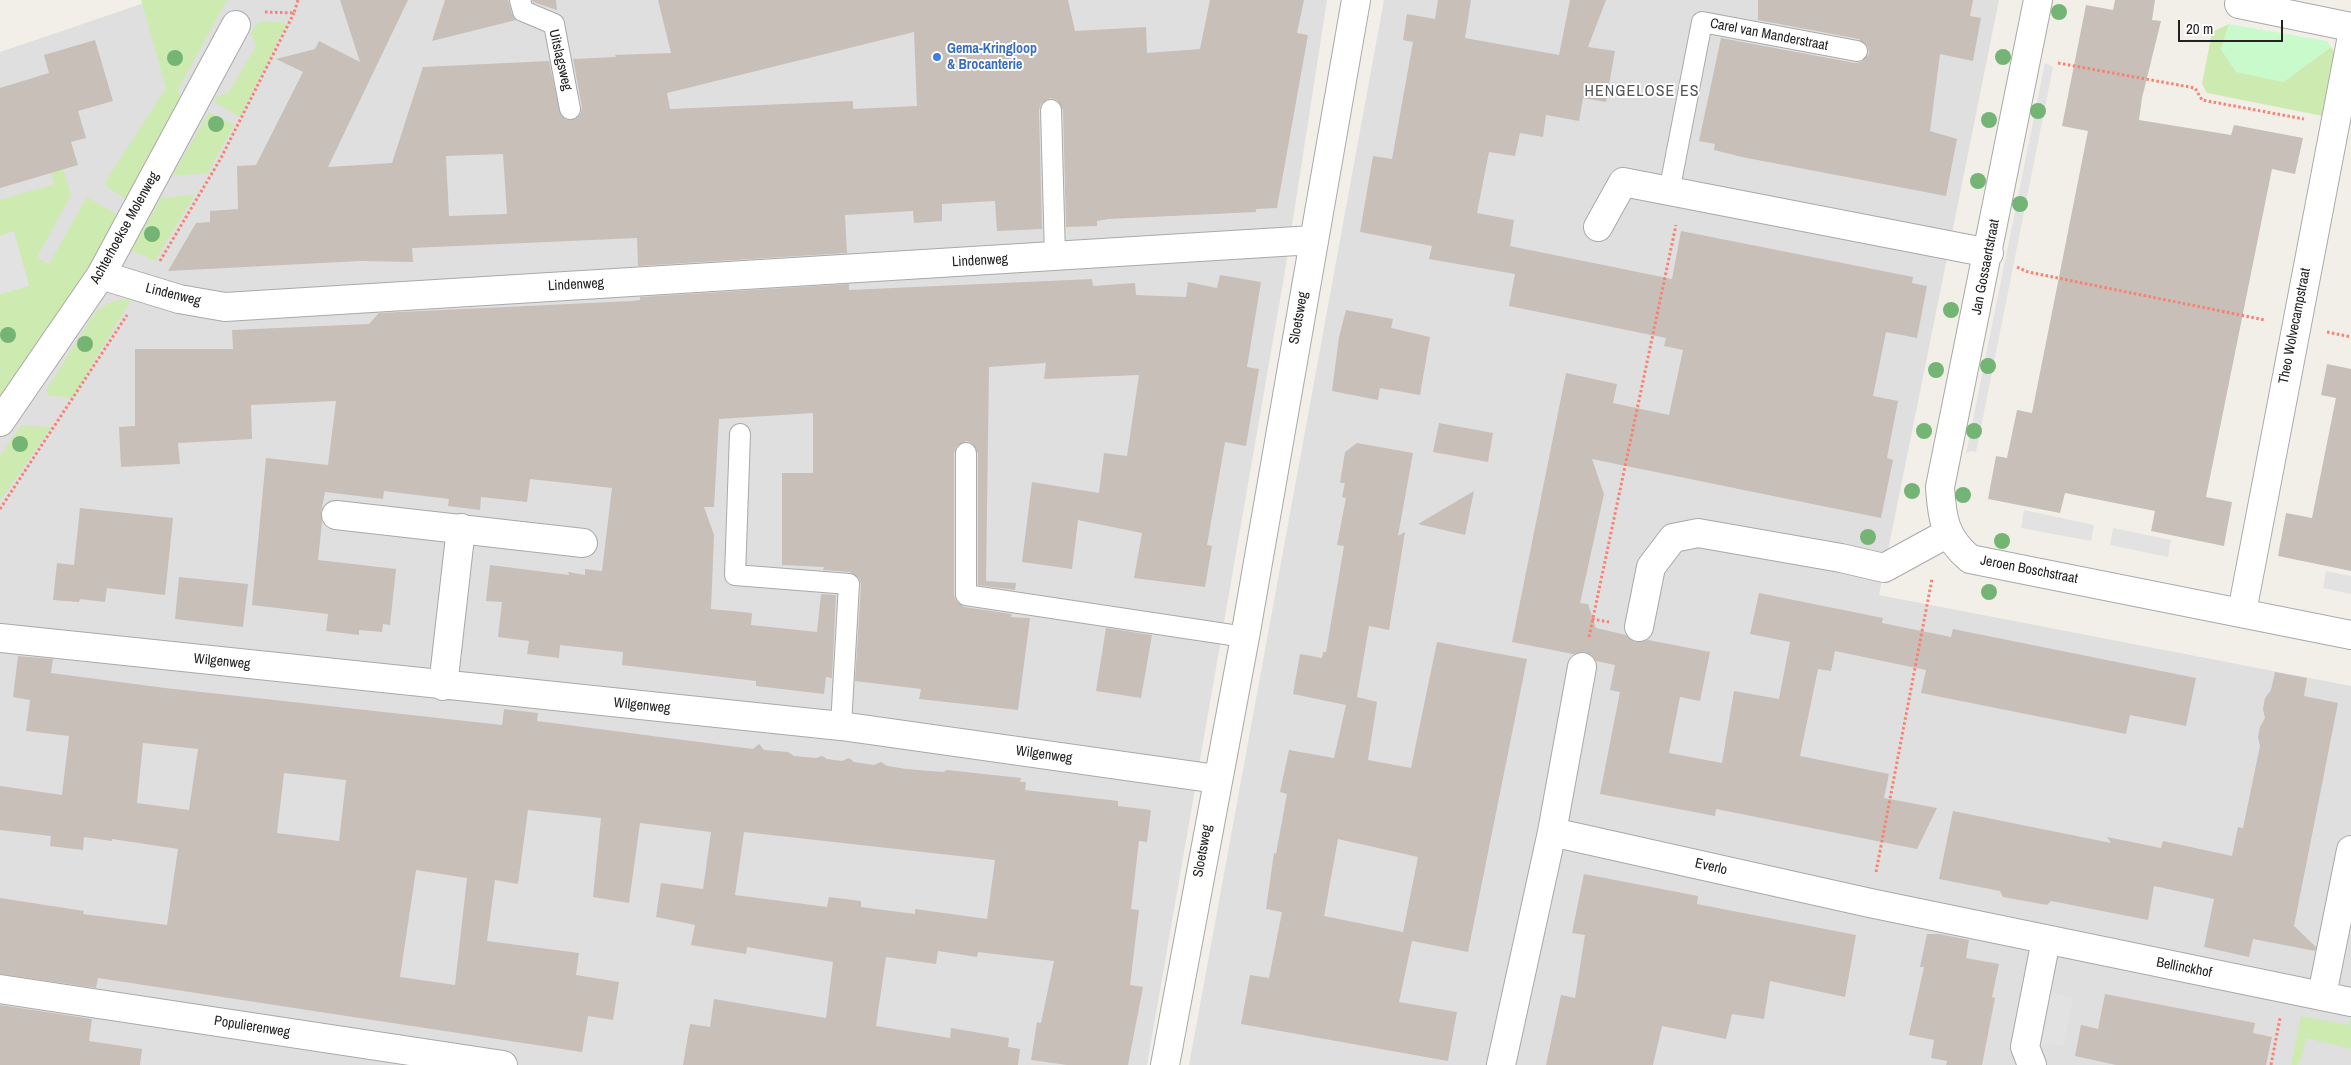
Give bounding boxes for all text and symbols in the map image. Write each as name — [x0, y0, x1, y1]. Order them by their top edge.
scale bar — [2181, 10, 2286, 42]
street label: Carel van Manderstraat — [1709, 15, 1829, 55]
text: 20 m — [2186, 18, 2213, 39]
street label: Uitslagsweg — [545, 28, 575, 92]
place label: Gema-Kringloop & Brocanterie — [947, 41, 1037, 74]
marker: Gema-Kringloop & Brocanterie — [931, 51, 943, 63]
district label: HENGELOSE ES — [1583, 82, 1701, 102]
street label: Achterhoekse Molenweg — [87, 169, 163, 287]
street label: Jan Gossaertstraat — [1969, 218, 2003, 316]
street label: Lindenweg — [952, 251, 1008, 271]
street label: Theo Wolvecampstraat — [2276, 267, 2314, 385]
street label: Lindenweg — [548, 275, 604, 295]
street label: Lindenweg — [144, 280, 202, 310]
street label: Sloetsweg — [1286, 290, 1312, 346]
street label: Jeroen Boschstraat — [1979, 552, 2079, 588]
street label: Wilgenweg — [193, 651, 251, 673]
street label: Wilgenweg — [613, 695, 671, 717]
street label: Wilgenweg — [1015, 743, 1073, 767]
street label: Sloetsweg — [1190, 823, 1216, 879]
street label: Everlo — [1693, 855, 1729, 879]
street label: Bellinckhof — [2155, 954, 2213, 982]
street label: Populierenweg — [213, 1013, 291, 1041]

